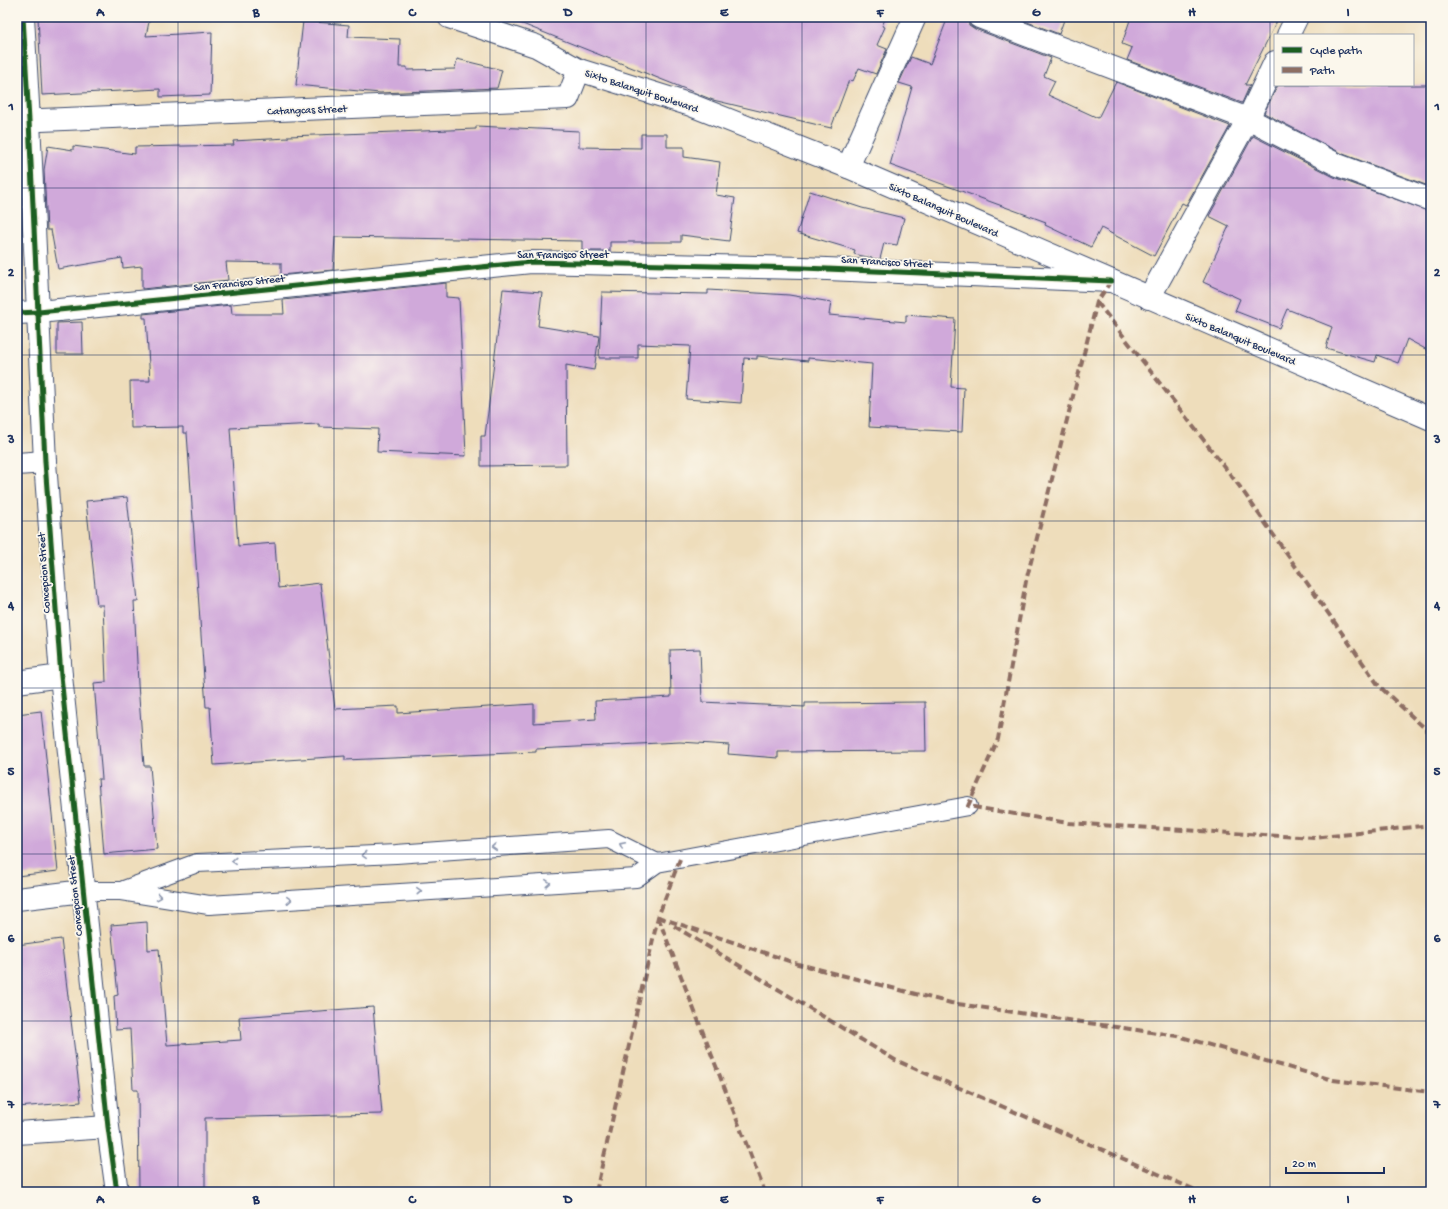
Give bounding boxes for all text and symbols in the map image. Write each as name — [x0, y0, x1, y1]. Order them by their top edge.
text: A — [95, 6, 105, 21]
text: B — [252, 6, 261, 21]
text: C — [407, 6, 417, 21]
text: D — [563, 6, 573, 21]
text: E — [720, 6, 729, 21]
text: F — [876, 6, 885, 21]
text: G — [1032, 6, 1041, 21]
text: H — [1188, 6, 1196, 21]
text: I — [1346, 6, 1350, 21]
legend — [1274, 34, 1414, 86]
text: Cycle path — [1310, 45, 1363, 59]
text: Path — [1309, 65, 1335, 79]
street label: Sixto Balanquit Boulevard — [583, 68, 701, 116]
text: 1 — [7, 100, 14, 115]
text: 1 — [1433, 100, 1440, 115]
street label: Catangcas Street — [267, 104, 349, 118]
street label: Sixto Balanquit Boulevard — [887, 181, 1001, 241]
street label: San Francisco Street — [517, 250, 610, 262]
street label: San Francisco Street — [841, 255, 934, 271]
text: 2 — [8, 266, 15, 281]
text: 2 — [1434, 266, 1441, 281]
street label: San Francisco Street — [193, 273, 287, 295]
street label: Sixto Balanquit Boulevard — [1183, 311, 1299, 369]
text: 3 — [7, 433, 15, 448]
text: 3 — [1433, 433, 1441, 448]
street label: Concepcion Street — [36, 531, 54, 614]
text: 4 — [7, 599, 15, 614]
text: 4 — [1433, 599, 1441, 614]
text: 5 — [8, 765, 15, 780]
text: 5 — [1434, 765, 1441, 780]
one-way arrow — [491, 842, 497, 851]
one-way arrow — [619, 843, 626, 850]
one-way arrow — [361, 851, 367, 860]
street label: Concepcion Street — [66, 854, 86, 937]
one-way arrow — [231, 857, 237, 866]
one-way arrow — [545, 879, 551, 888]
one-way arrow — [415, 887, 422, 896]
one-way arrow — [156, 892, 163, 901]
one-way arrow — [286, 895, 292, 904]
text: 6 — [8, 932, 15, 947]
text: 6 — [1434, 932, 1441, 947]
text: 7 — [7, 1098, 16, 1113]
text: 7 — [1433, 1098, 1442, 1113]
scale bar — [1286, 1149, 1384, 1175]
text: 20 m — [1292, 1158, 1317, 1172]
text: A — [95, 1193, 105, 1208]
text: B — [252, 1193, 261, 1208]
text: C — [407, 1193, 417, 1208]
text: D — [563, 1193, 573, 1208]
text: E — [720, 1193, 729, 1208]
text: F — [876, 1193, 885, 1208]
text: G — [1032, 1193, 1041, 1208]
text: H — [1188, 1193, 1196, 1208]
text: I — [1346, 1193, 1350, 1208]

